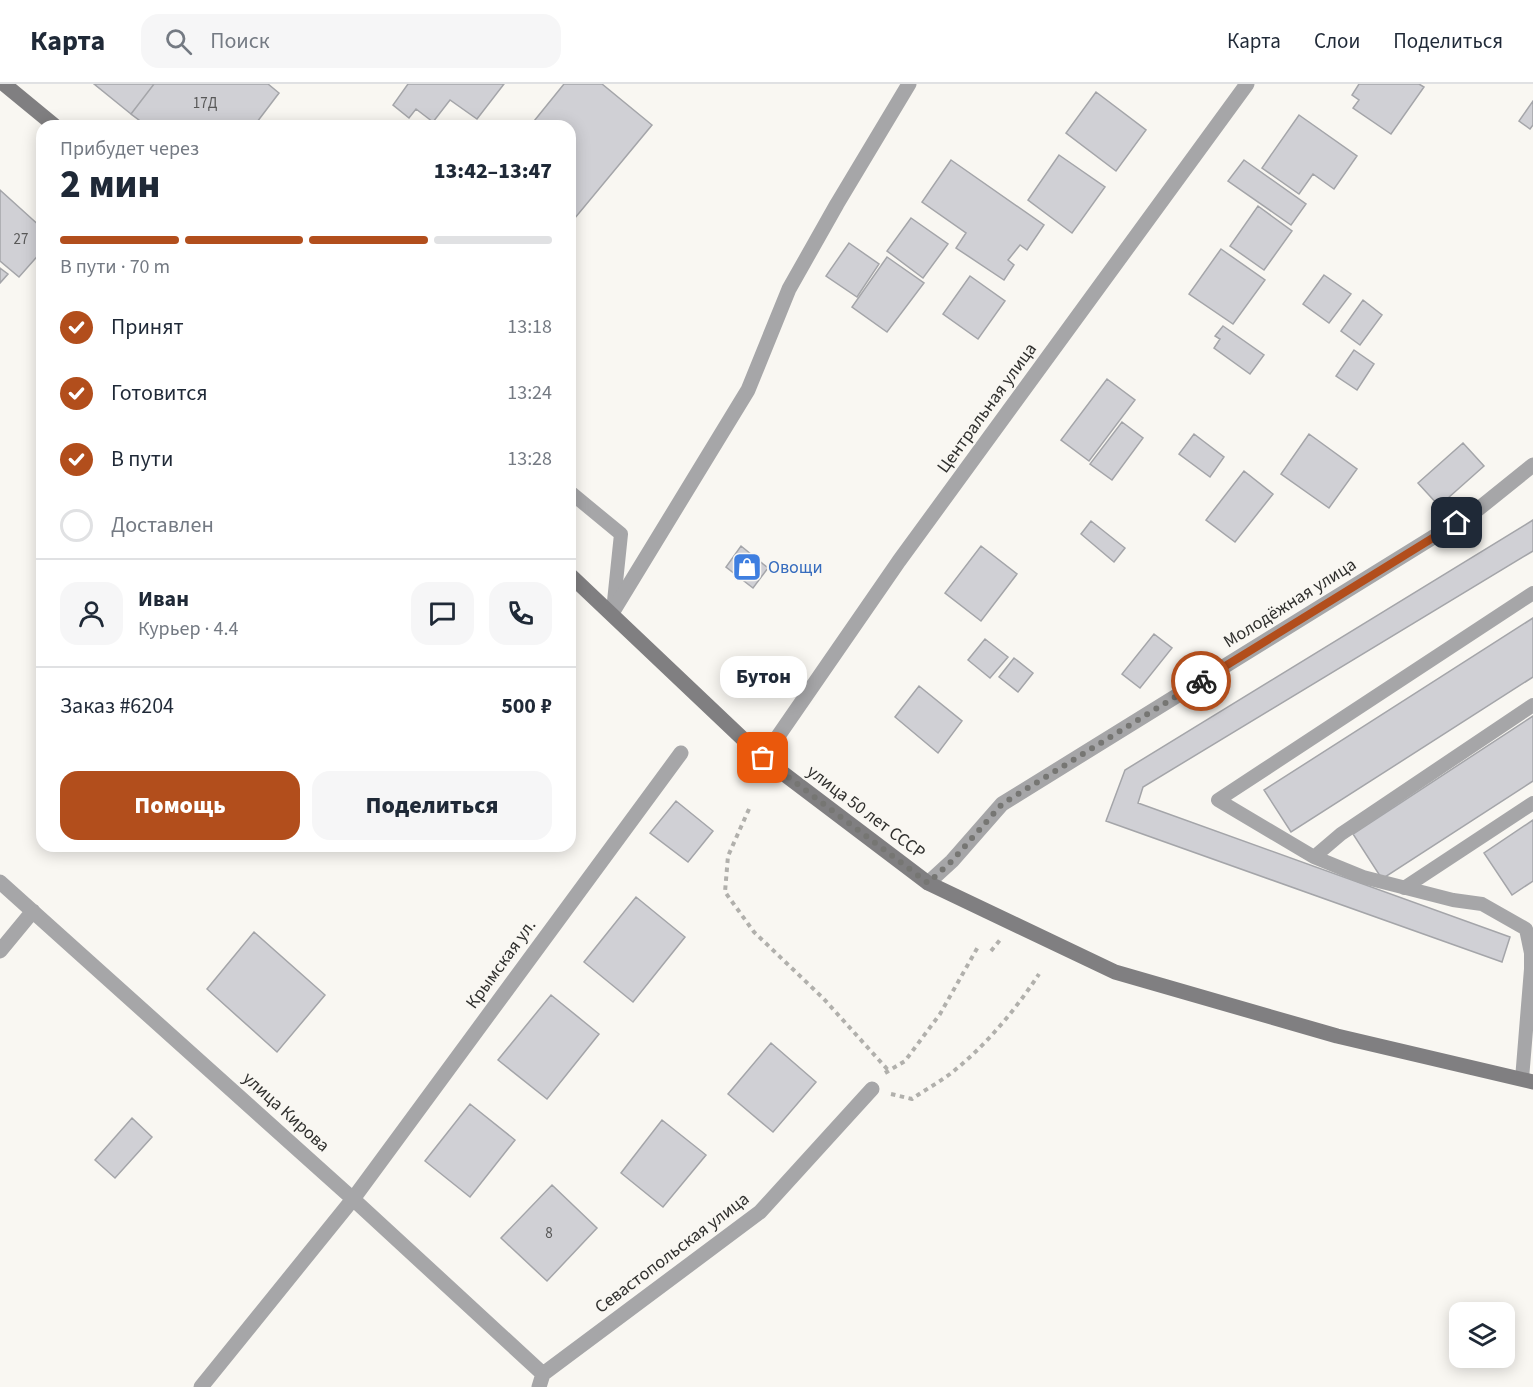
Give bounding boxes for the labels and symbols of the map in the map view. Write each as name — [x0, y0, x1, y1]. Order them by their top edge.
house number: 17Д — [193, 93, 218, 114]
house number: 27 — [14, 229, 28, 250]
street label: Центральная улица — [931, 338, 1043, 478]
pin — [1431, 497, 1482, 548]
shop icon: Овощи — [731, 551, 763, 583]
street label: Молодёжная улица — [1219, 552, 1361, 654]
place label: Овощи — [768, 555, 823, 580]
courier — [1171, 651, 1231, 711]
callout: Бутон — [720, 656, 807, 698]
pin — [737, 732, 788, 783]
street label: улица 50 лет СССР — [802, 759, 930, 865]
street label: Крымская ул. — [460, 914, 542, 1014]
street label: улица Кирова — [237, 1066, 335, 1158]
street label: Севастопольская улица — [590, 1187, 754, 1319]
house number: 8 — [545, 1223, 553, 1244]

